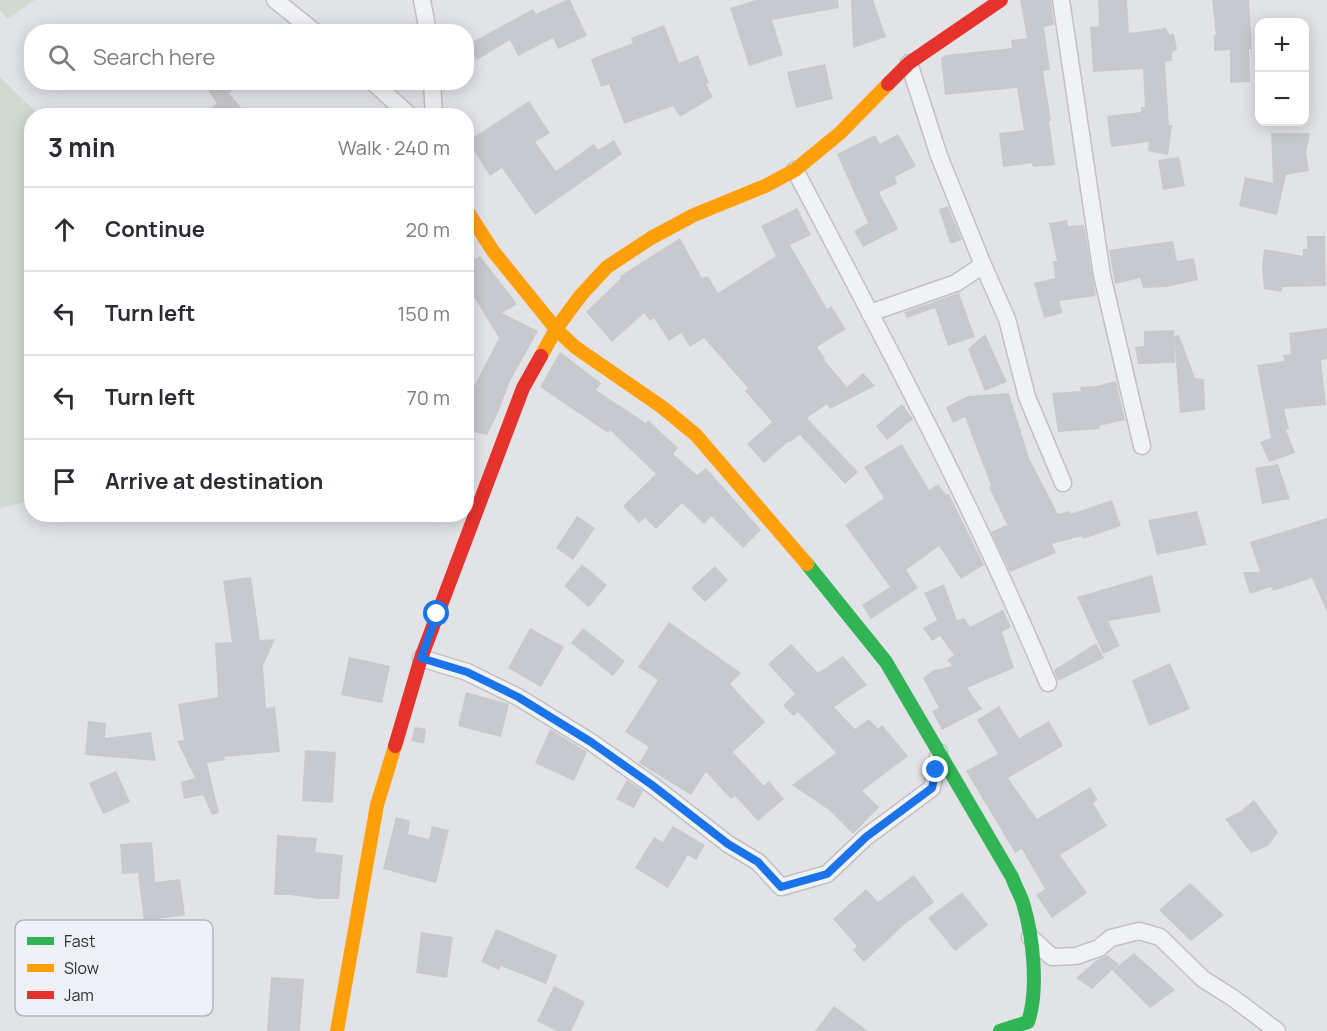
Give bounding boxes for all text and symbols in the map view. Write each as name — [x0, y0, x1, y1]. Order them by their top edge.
map controls — [1255, 18, 1309, 126]
button: + — [1255, 18, 1309, 72]
search box — [24, 24, 474, 90]
icon: search — [45, 41, 78, 74]
text: Search here — [93, 42, 215, 72]
button: − — [1255, 72, 1309, 126]
text: 3 min — [48, 129, 115, 165]
text: Walk · 240 m — [338, 134, 450, 161]
icon: ahead — [48, 213, 81, 246]
text: Continue — [105, 214, 205, 244]
text: 20 m — [405, 216, 450, 243]
icon: left — [48, 297, 81, 330]
text: Turn left — [105, 298, 195, 328]
text: 150 m — [397, 300, 450, 327]
icon: left — [48, 381, 81, 414]
text: Turn left — [105, 382, 195, 412]
text: 70 m — [407, 384, 450, 411]
icon: arrive — [48, 465, 81, 498]
text: Arrive at destination — [105, 466, 323, 496]
route start — [423, 600, 449, 626]
route end — [922, 756, 948, 782]
legend — [15, 920, 213, 1016]
text: Fast — [64, 930, 95, 952]
text: Slow — [64, 957, 99, 979]
text: Jam — [64, 984, 94, 1006]

